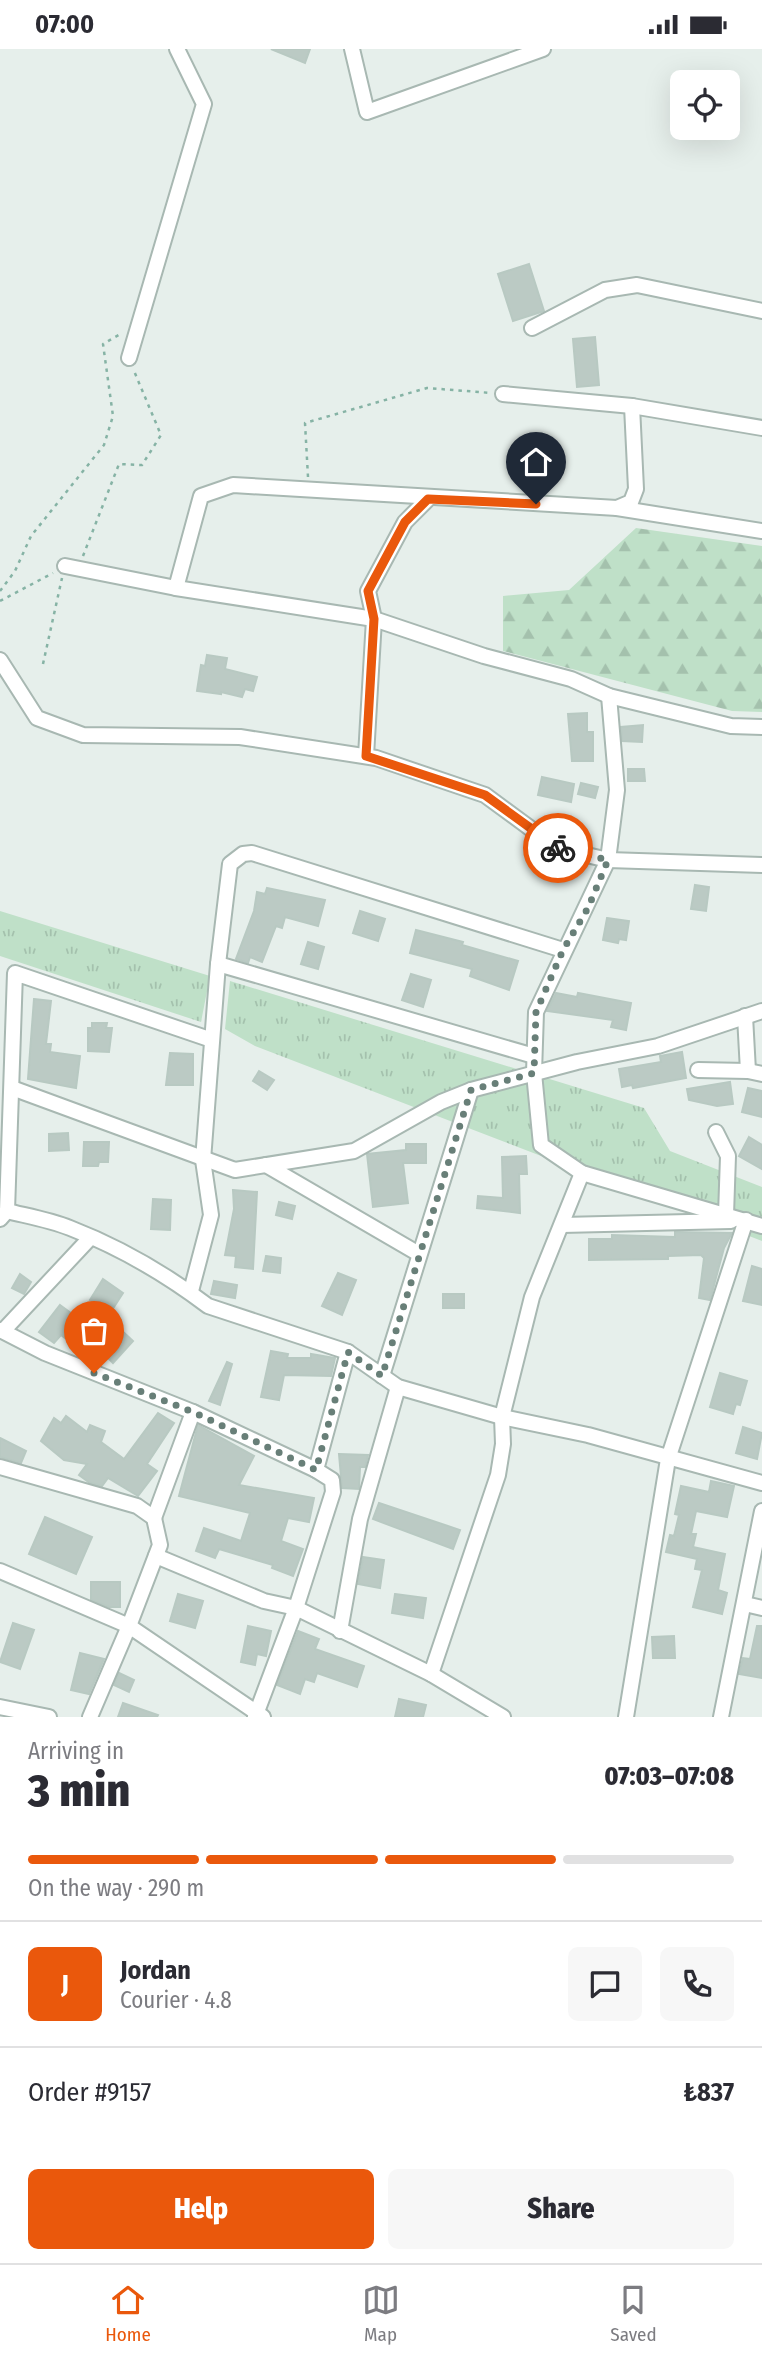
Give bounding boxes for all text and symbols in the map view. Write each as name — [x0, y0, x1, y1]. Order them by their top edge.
text: 07:00 — [35, 9, 94, 40]
map controls — [670, 70, 740, 140]
button: locate — [670, 70, 740, 140]
pin — [506, 432, 566, 504]
icon: home — [517, 443, 555, 481]
courier — [523, 813, 593, 883]
icon: bike — [539, 829, 577, 867]
pin — [64, 1301, 124, 1373]
icon: bag — [75, 1312, 113, 1350]
text: Arriving in — [28, 1737, 124, 1765]
text: 07:03–07:08 — [604, 1761, 734, 1792]
text: 3 min — [28, 1763, 130, 1818]
text: On the way · 290 m — [28, 1874, 204, 1902]
button: chat — [568, 1947, 642, 2021]
button: phone — [660, 1947, 734, 2021]
text: Jordan — [120, 1955, 191, 1986]
text: J — [61, 1969, 69, 2000]
text: Courier · 4.8 — [120, 1986, 232, 2014]
text: Order #9157 — [28, 2077, 151, 2108]
text: ₺837 — [683, 2077, 734, 2108]
button: Help — [28, 2169, 374, 2249]
button: Share — [388, 2169, 734, 2249]
tab: Home — [105, 2281, 151, 2346]
tab: Map — [362, 2281, 400, 2346]
tab: Saved — [610, 2281, 657, 2346]

